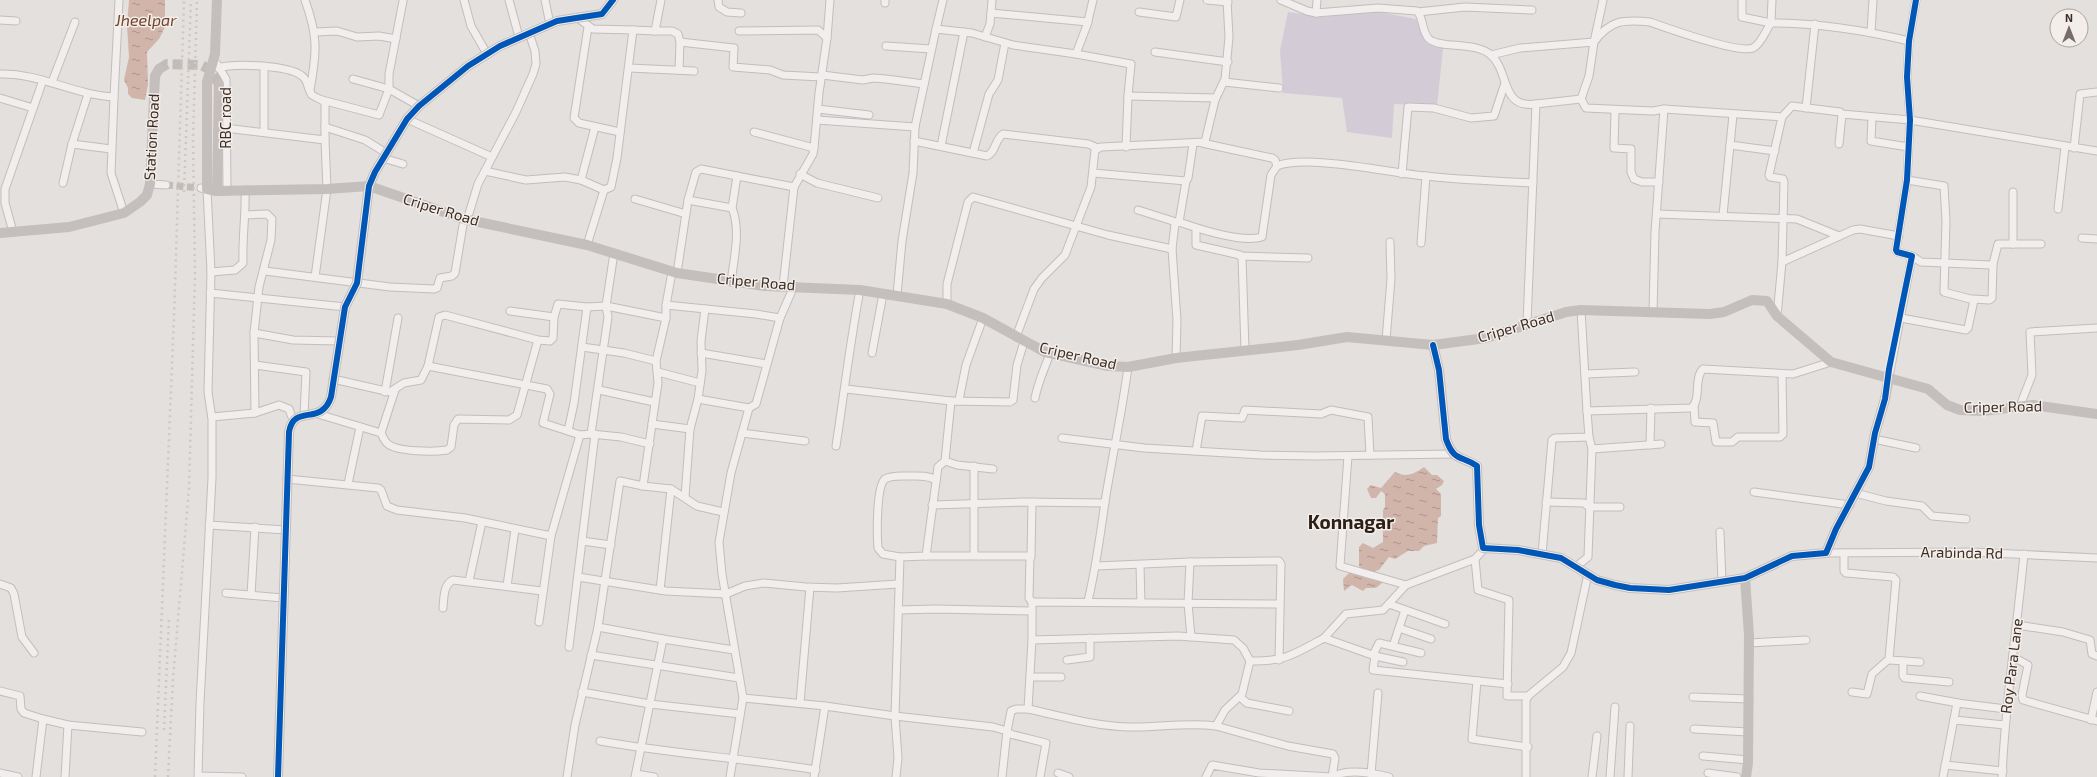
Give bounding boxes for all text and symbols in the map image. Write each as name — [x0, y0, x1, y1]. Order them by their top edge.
north arrow — [2049, 8, 2089, 48]
water label: Jheelpar — [114, 10, 177, 29]
text: N — [2065, 11, 2073, 24]
street label: RBC road — [216, 87, 234, 149]
street label: Station Road — [140, 93, 162, 181]
street label: Criper Road — [401, 189, 482, 229]
street label: Criper Road — [716, 269, 796, 293]
street label: Criper Road — [1475, 307, 1556, 346]
street label: Criper Road — [1038, 337, 1119, 373]
street label: Criper Road — [1964, 396, 2042, 416]
district label: Konnagar — [1308, 510, 1394, 533]
street label: Arabinda Rd — [1921, 542, 2003, 562]
street label: Roy Para Lane — [1996, 617, 2026, 715]

